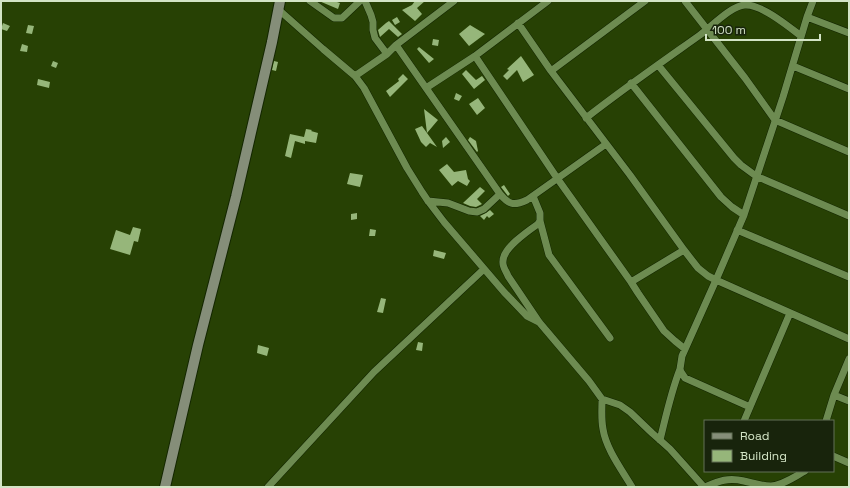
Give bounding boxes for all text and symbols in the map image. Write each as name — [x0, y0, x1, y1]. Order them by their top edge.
scale bar — [706, 16, 820, 42]
text: 100 m — [712, 22, 746, 38]
legend — [704, 420, 834, 472]
text: Road — [740, 428, 769, 444]
text: Building — [740, 448, 787, 464]

